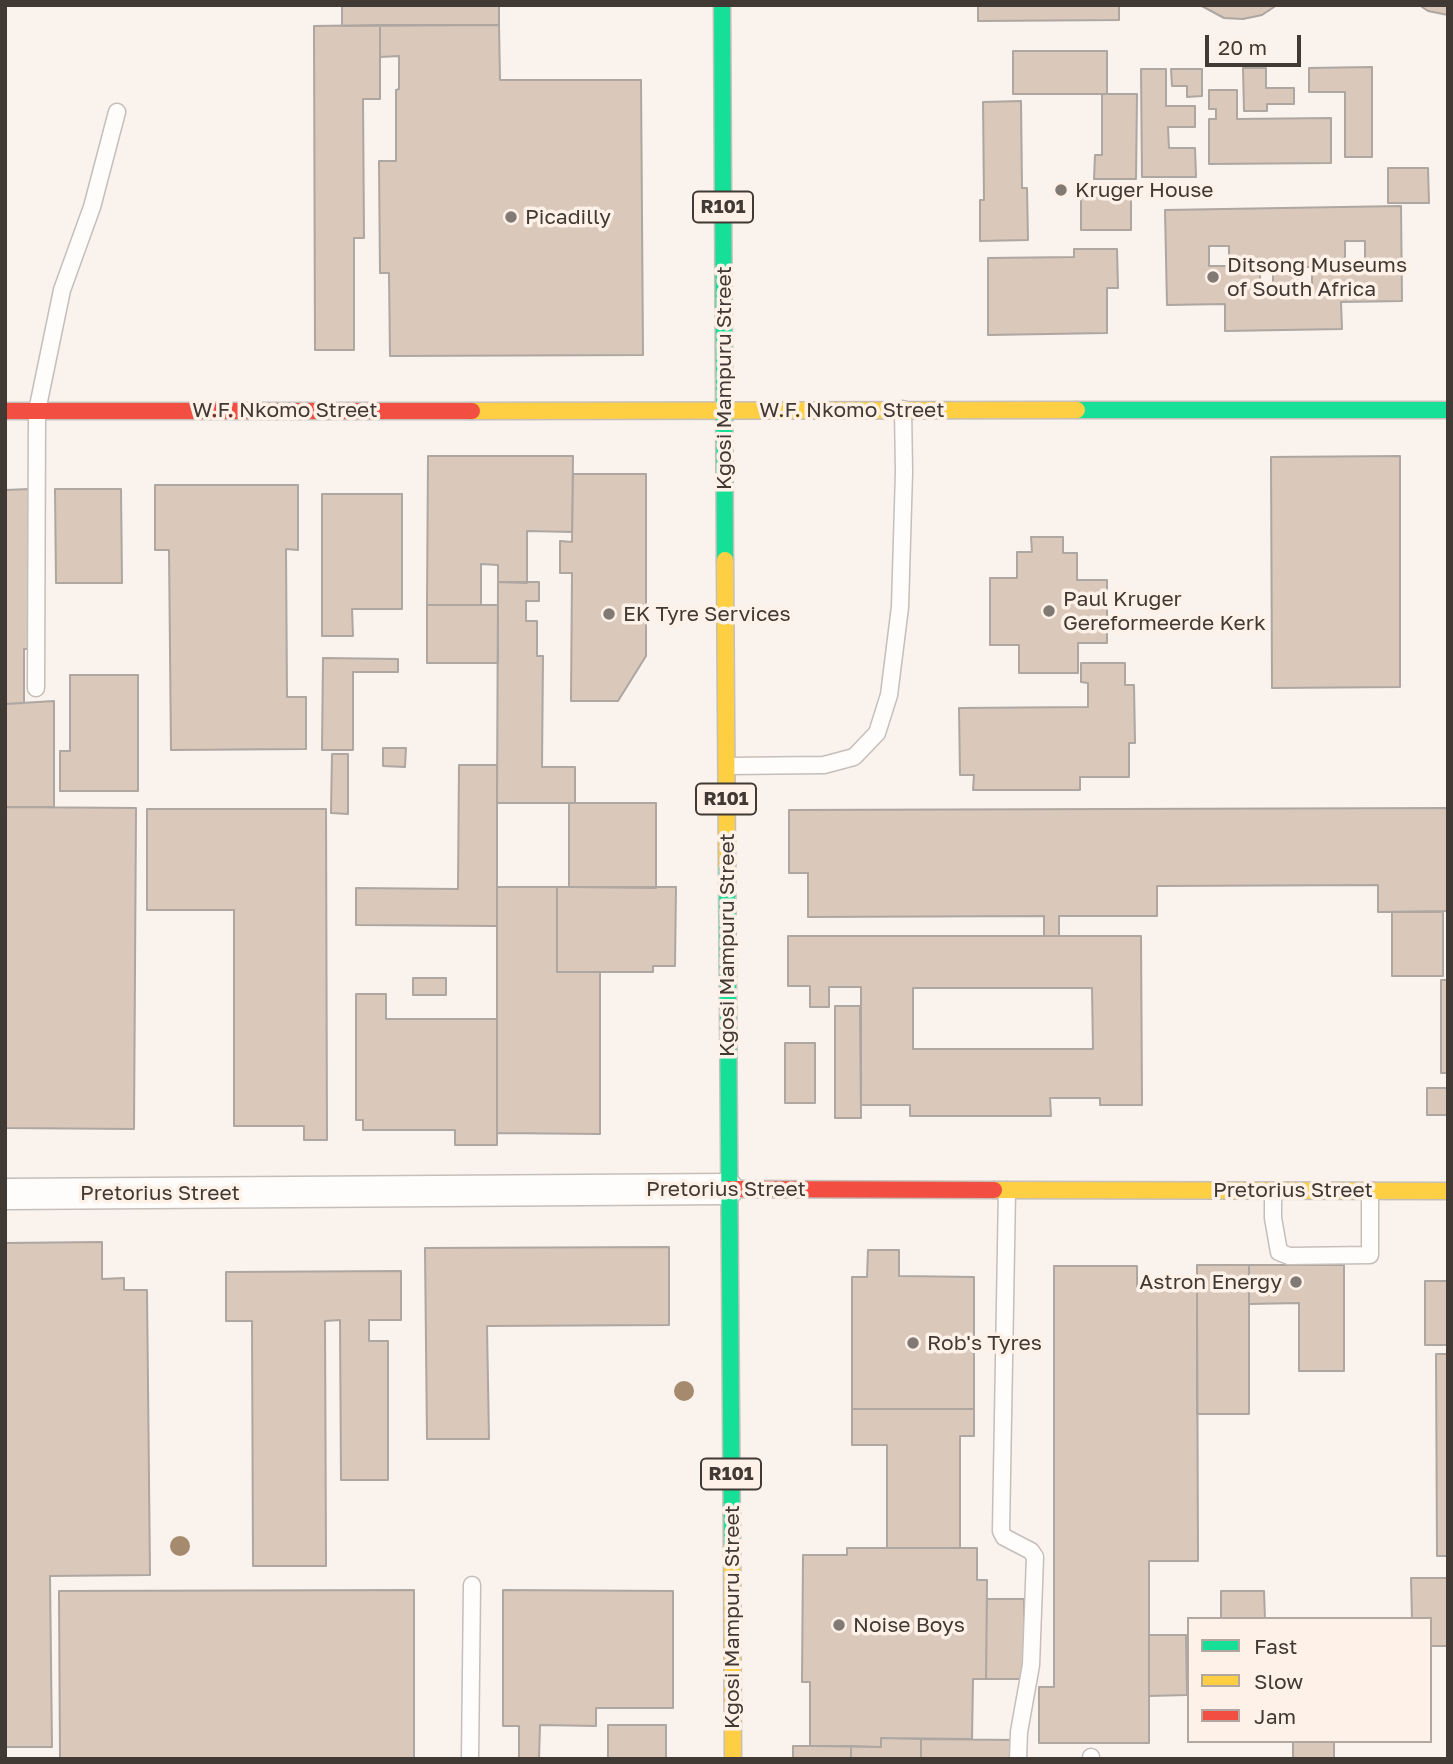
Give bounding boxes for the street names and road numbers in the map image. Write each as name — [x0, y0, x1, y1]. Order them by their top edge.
road number: R101 — [693, 192, 753, 223]
street label: Kgosi Mampuru Street — [711, 266, 737, 490]
street label: W.F. Nkomo Street — [192, 397, 378, 423]
street label: W.F. Nkomo Street — [759, 397, 945, 423]
road number: R101 — [696, 784, 756, 814]
street label: Kgosi Mampuru Street — [714, 833, 740, 1057]
street label: Pretorius Street — [646, 1176, 806, 1202]
street label: Pretorius Street — [1213, 1177, 1373, 1203]
street label: Pretorius Street — [80, 1180, 240, 1206]
road number: R101 — [701, 1458, 761, 1490]
street label: Kgosi Mampuru Street — [719, 1505, 745, 1729]

